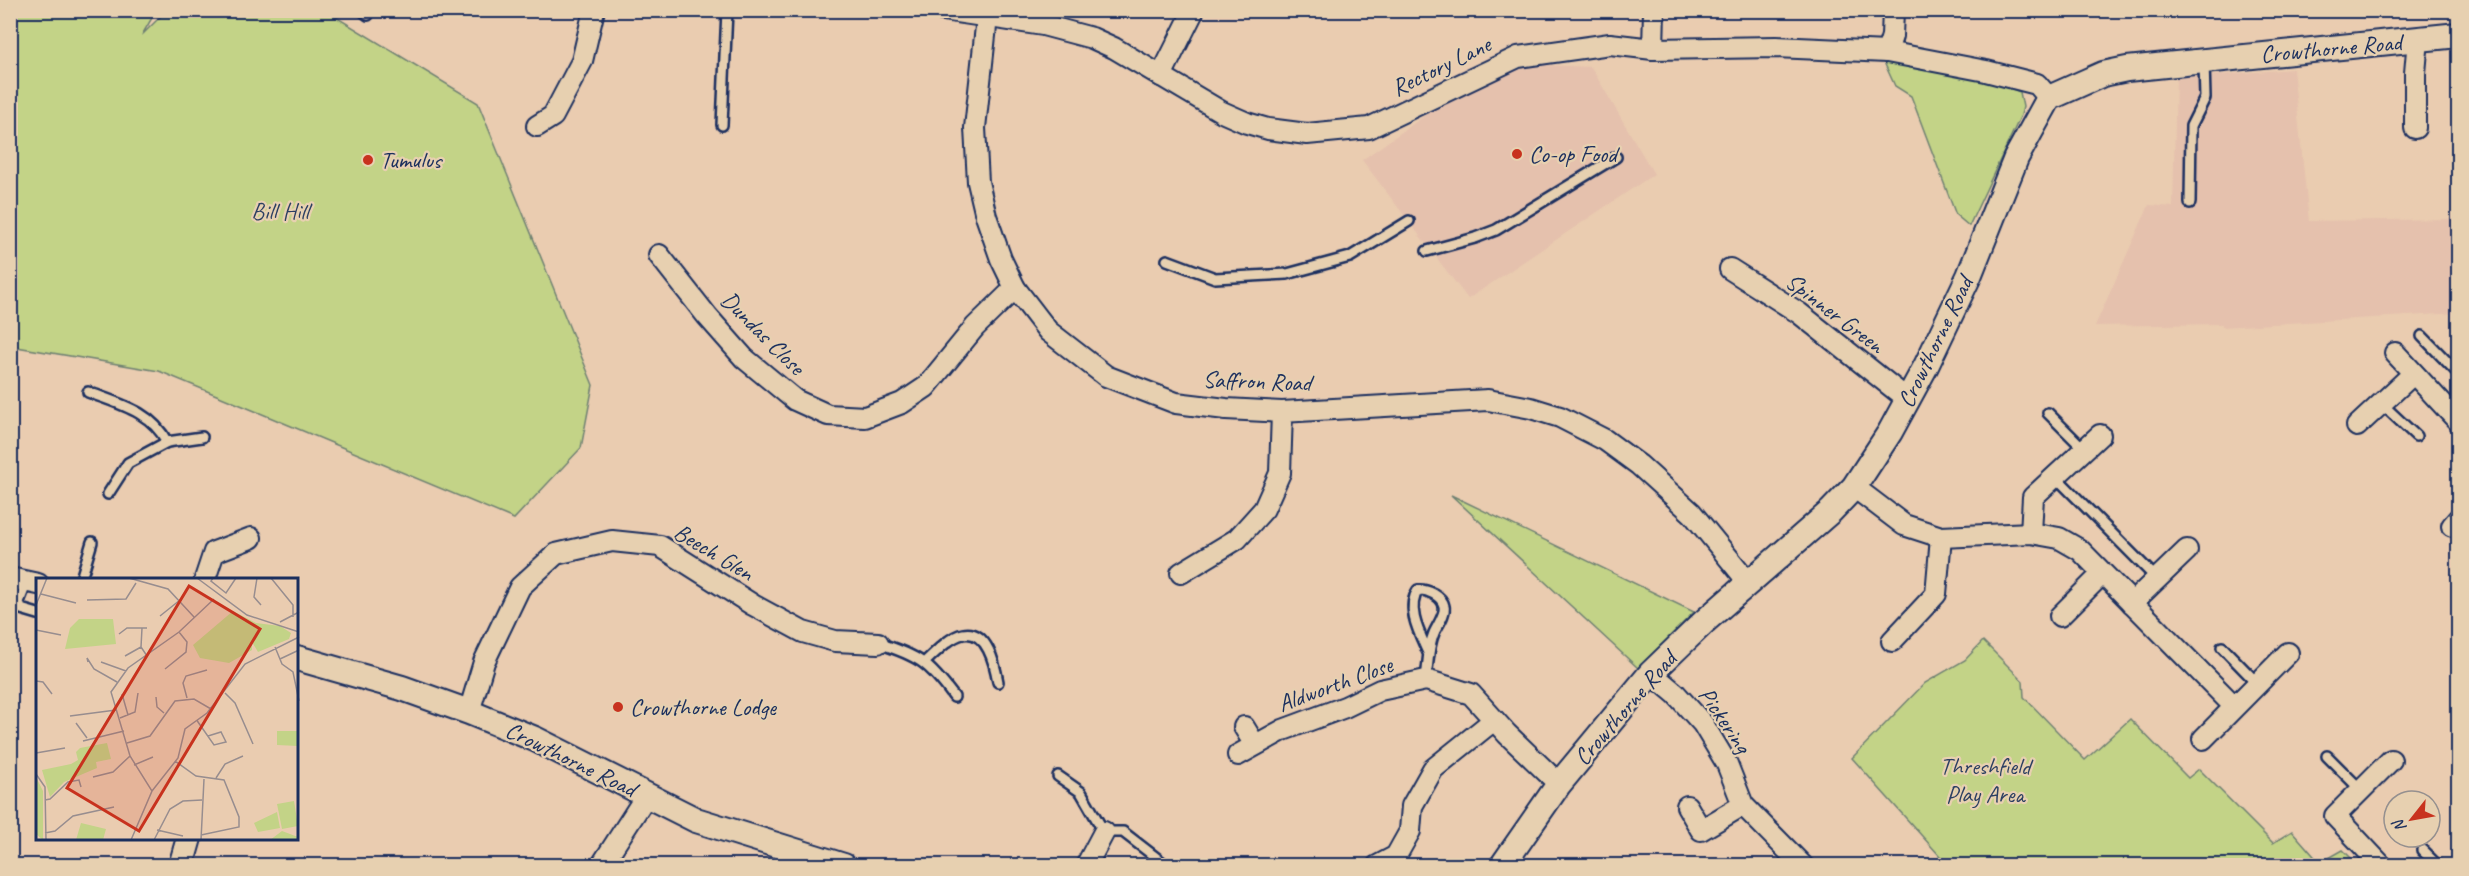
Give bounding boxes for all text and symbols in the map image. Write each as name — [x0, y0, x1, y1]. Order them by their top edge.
street label: Crowthorne Road — [2259, 27, 2406, 69]
street label: Rectory Lane — [1386, 28, 1497, 103]
place label: Co-op Food — [1529, 139, 1620, 169]
place label: Tumulus — [380, 145, 443, 175]
marker: Co-op Food — [1510, 147, 1524, 161]
marker: Tumulus — [361, 153, 375, 167]
park label: Bill Hill — [251, 196, 313, 226]
street label: Spinner Green — [1780, 266, 1891, 361]
street label: Crowthorne Road — [1890, 269, 1981, 412]
street label: Dundas Close — [715, 285, 813, 383]
street label: Saffron Road — [1202, 364, 1315, 398]
street label: Beech Glen — [669, 517, 760, 588]
inset map — [36, 578, 298, 840]
street label: Crowthorne Road — [1567, 642, 1685, 771]
street label: Aldworth Close — [1274, 649, 1398, 719]
street label: Pickering — [1692, 681, 1759, 761]
place label: Crowthorne Lodge — [630, 692, 778, 722]
marker: Crowthorne Lodge — [611, 700, 625, 714]
street label: Crowthorne Road — [501, 714, 644, 805]
park label: Threshfield Play Area — [1940, 751, 2034, 809]
north arrow — [2382, 789, 2442, 849]
text: N — [2387, 814, 2411, 836]

